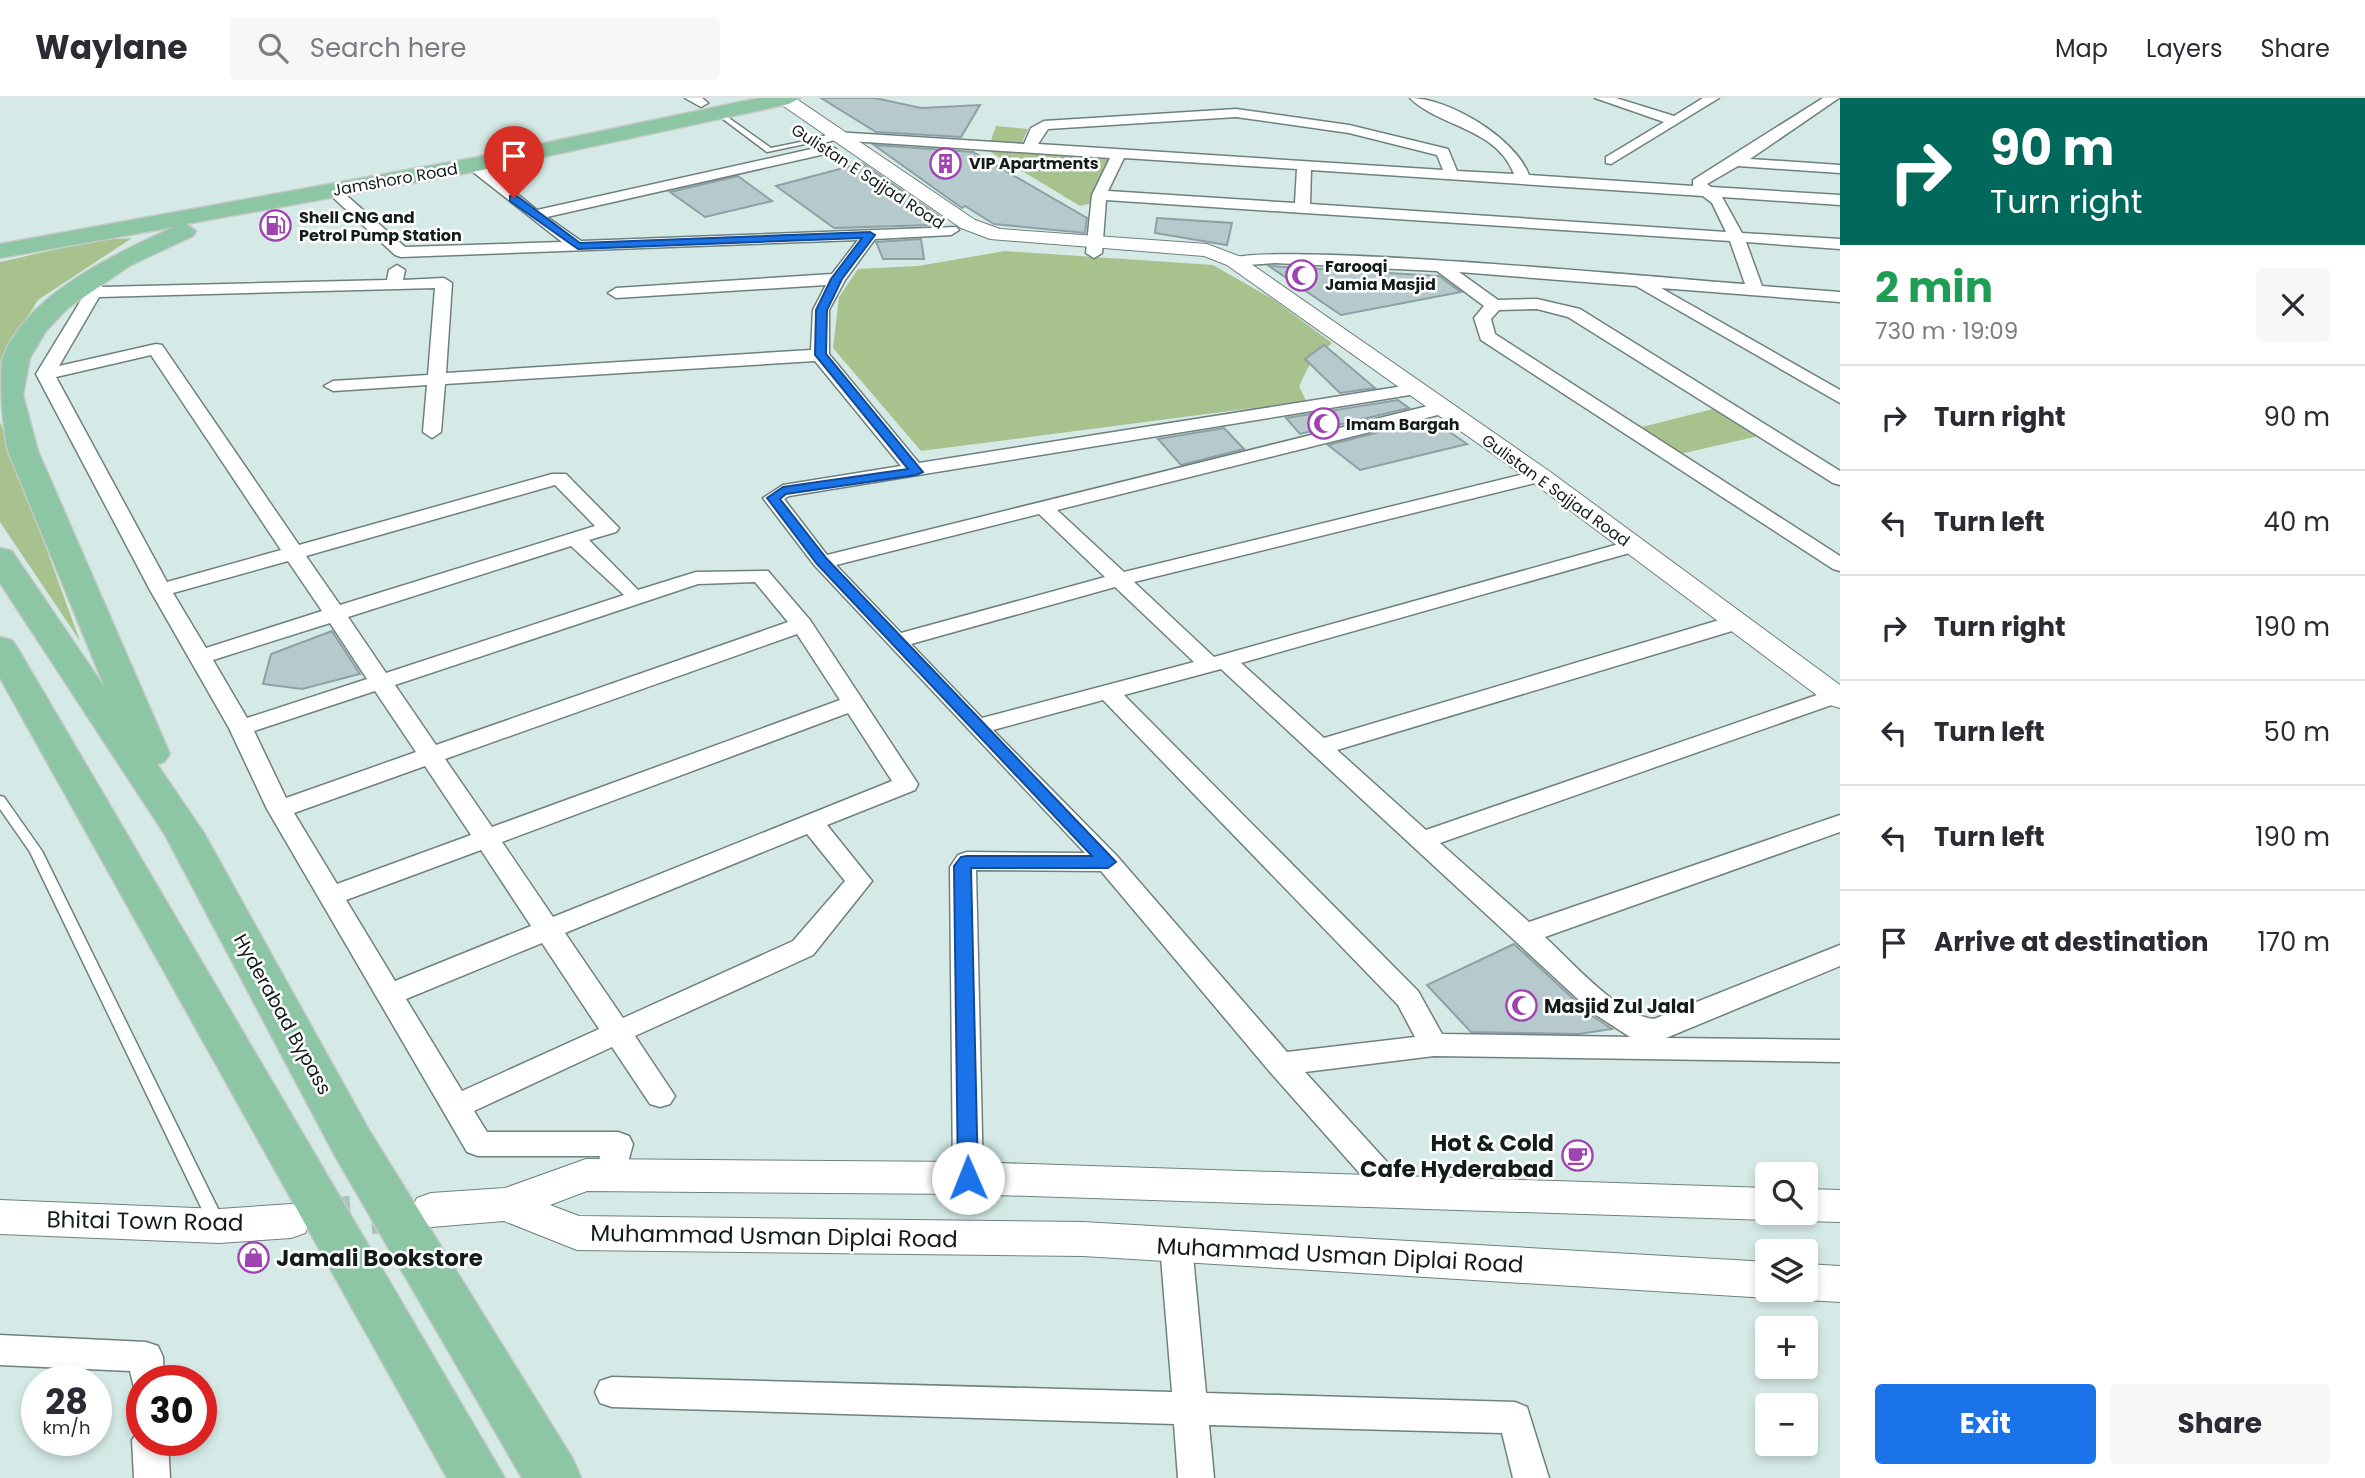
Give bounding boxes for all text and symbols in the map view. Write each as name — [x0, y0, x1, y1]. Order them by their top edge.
search box — [230, 17, 720, 80]
text: Waylane — [35, 24, 188, 71]
icon: search — [254, 29, 292, 67]
text: Search here — [310, 30, 466, 66]
text: Map — [2055, 32, 2108, 65]
text: Layers — [2146, 32, 2222, 65]
text: Share — [2260, 32, 2330, 65]
text: 90 m — [1990, 114, 2114, 182]
street label: Gulistan E Sajjad Road — [787, 118, 949, 235]
pin — [484, 126, 544, 198]
icon: right — [1875, 126, 1966, 217]
icon: arrive — [495, 137, 533, 175]
building icon: VIP Apartments — [929, 146, 963, 180]
place label: VIP Apartments — [969, 152, 1099, 175]
street label: Jamshoro Road — [331, 157, 459, 202]
text: Turn right — [1990, 179, 2142, 224]
place label: Shell CNG and Petrol Pump Station — [299, 206, 462, 247]
fuel station icon: Shell CNG and Petrol Pump Station — [259, 209, 293, 243]
place label: Farooqi Jamia Masjid — [1325, 255, 1436, 296]
mosque icon: Farooqi Jamia Masjid — [1285, 258, 1319, 292]
text: 2 min — [1875, 258, 1993, 317]
button: close — [2256, 268, 2330, 342]
text: 730 m · 19:09 — [1875, 315, 2018, 347]
icon: right — [1875, 399, 1913, 437]
text: Turn right — [1934, 399, 2066, 435]
text: 90 m — [2264, 399, 2330, 435]
mosque icon: Imam Bargah — [1306, 407, 1340, 441]
place label: Imam Bargah — [1346, 413, 1460, 436]
street label: Gulistan E Sajjad Road — [1477, 429, 1635, 552]
icon: left — [1875, 504, 1913, 542]
text: Turn left — [1934, 504, 2045, 540]
text: 40 m — [2264, 504, 2330, 540]
icon: right — [1875, 609, 1913, 647]
text: Turn right — [1934, 609, 2066, 645]
text: 190 m — [2255, 609, 2330, 645]
icon: left — [1875, 714, 1913, 752]
text: Turn left — [1934, 714, 2045, 750]
text: 50 m — [2264, 714, 2330, 750]
icon: left — [1875, 819, 1913, 857]
text: Turn left — [1934, 819, 2045, 855]
text: 190 m — [2255, 819, 2330, 855]
icon: arrive — [1875, 924, 1913, 962]
text: Arrive at destination — [1934, 924, 2209, 960]
text: 170 m — [2257, 924, 2330, 960]
street label: Hyderabad Bypass — [227, 929, 338, 1099]
mosque icon: Masjid Zul Jalal — [1504, 989, 1538, 1023]
place label: Masjid Zul Jalal — [1544, 993, 1695, 1020]
place label: Hot & Cold Cafe Hyderabad — [1360, 1127, 1554, 1185]
cafe icon: Hot & Cold Cafe Hyderabad — [1560, 1139, 1594, 1173]
position arrow — [931, 1141, 1005, 1215]
map controls — [1755, 1162, 1818, 1456]
button: search — [1755, 1162, 1818, 1225]
street label: Bhitai Town Road — [46, 1203, 244, 1239]
street label: Muhammad Usman Diplai Road — [590, 1217, 958, 1255]
street label: Muhammad Usman Diplai Road — [1156, 1229, 1524, 1281]
button: layers — [1755, 1239, 1818, 1302]
shop icon: Jamali Bookstore — [236, 1241, 270, 1275]
place label: Jamali Bookstore — [276, 1242, 483, 1274]
button: + — [1755, 1316, 1818, 1379]
speed limit sign: 30 — [126, 1365, 217, 1456]
text: 28 — [45, 1377, 88, 1426]
button: Exit — [1875, 1384, 2096, 1464]
button: Share — [2110, 1384, 2330, 1464]
button: − — [1755, 1393, 1818, 1456]
text: km/h — [43, 1415, 90, 1440]

